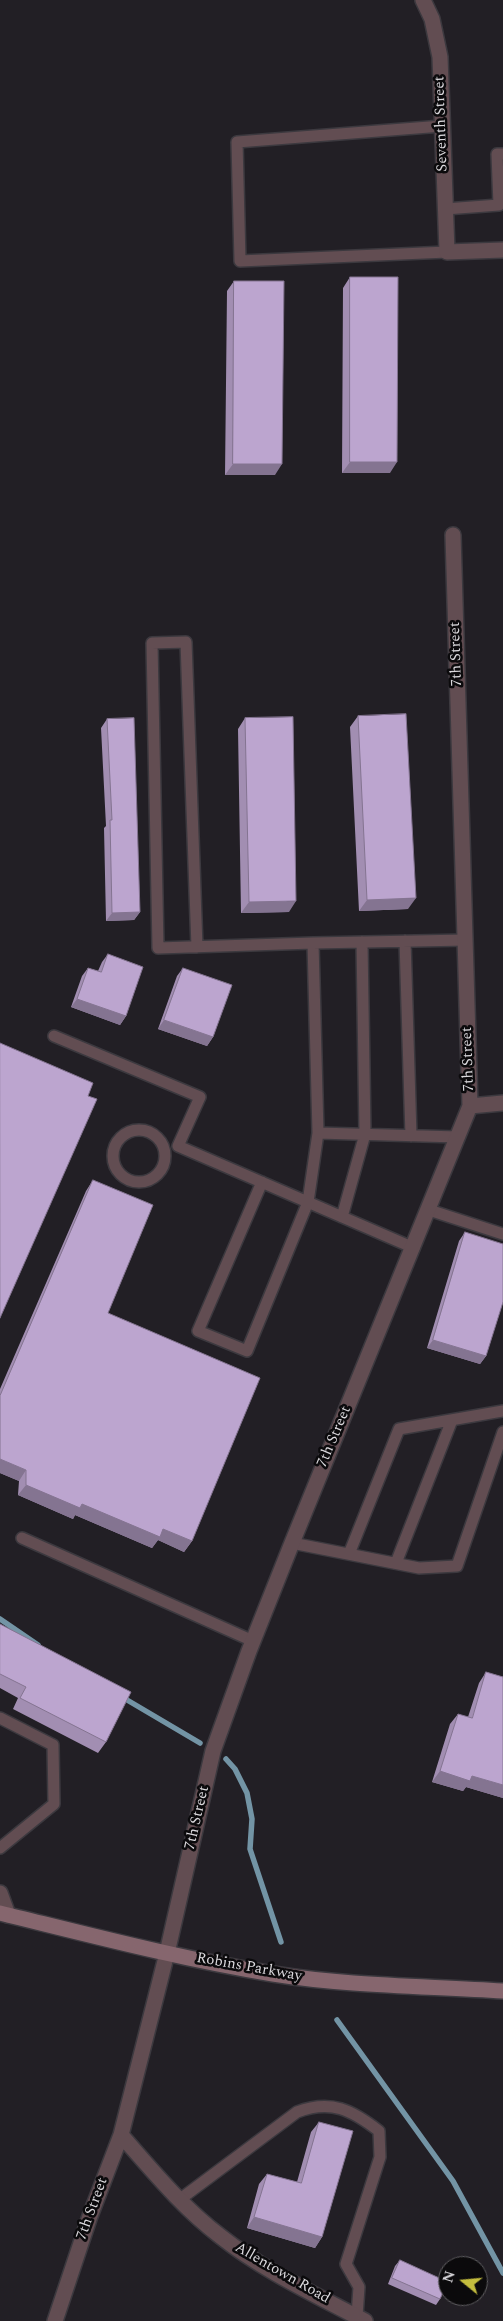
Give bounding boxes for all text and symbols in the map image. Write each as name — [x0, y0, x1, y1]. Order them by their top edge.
street label: Seventh Street — [431, 76, 453, 172]
street label: 7th Street — [447, 621, 467, 687]
street label: 7th Street — [459, 1026, 479, 1092]
street label: 7th Street — [314, 1404, 356, 1470]
street label: 7th Street — [182, 1784, 214, 1852]
street label: Robins Parkway — [195, 1950, 303, 1986]
street label: 7th Street — [73, 2176, 113, 2242]
street label: Allentown Road — [231, 2239, 333, 2309]
north arrow — [438, 2256, 488, 2306]
text: N — [437, 2268, 461, 2285]

